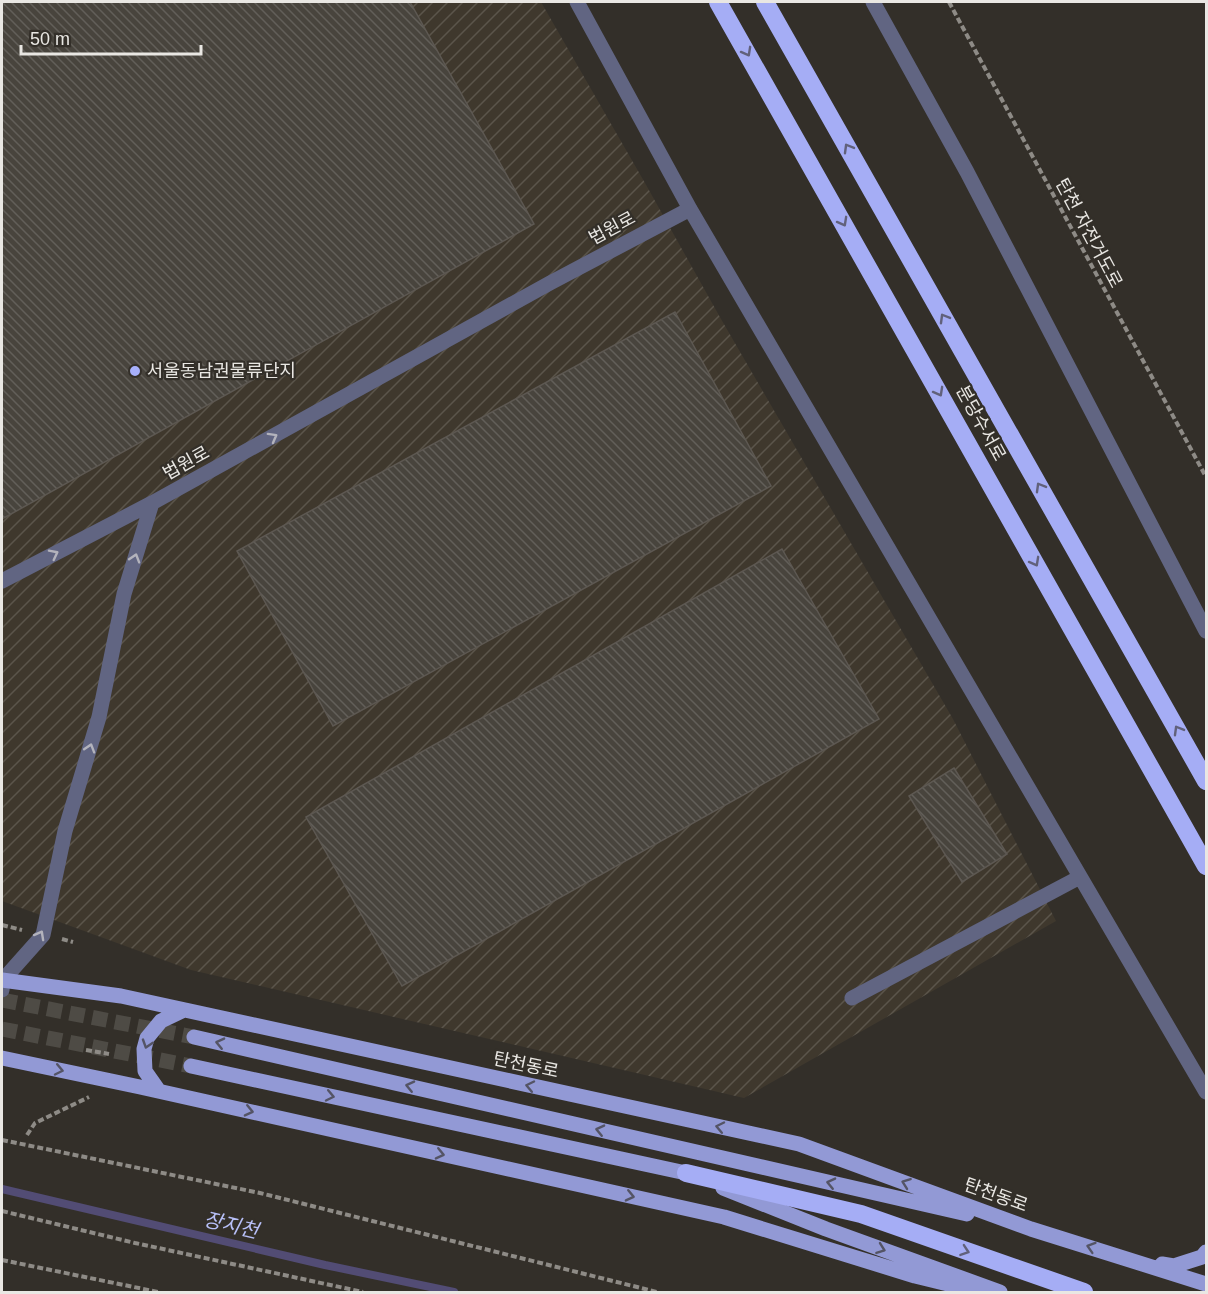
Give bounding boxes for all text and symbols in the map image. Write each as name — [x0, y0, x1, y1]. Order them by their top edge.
scale bar — [21, 18, 201, 56]
text: 50 m — [30, 29, 70, 49]
one-way arrow — [740, 46, 751, 57]
one-way arrow — [844, 144, 855, 154]
street label: 탄천 자전거도로 — [1052, 175, 1126, 291]
street label: 법원로 — [585, 208, 639, 248]
one-way arrow — [836, 216, 847, 226]
one-way arrow — [940, 314, 951, 324]
place label: 서울동남권물류단지 — [147, 361, 296, 381]
marker: 서울동남권물류단지 — [128, 364, 142, 378]
street label: 분당수서로 — [952, 382, 1010, 464]
one-way arrow — [932, 386, 943, 396]
one-way arrow — [266, 433, 277, 444]
street label: 법원로 — [159, 442, 213, 484]
one-way arrow — [1036, 483, 1047, 493]
one-way arrow — [47, 550, 58, 561]
one-way arrow — [128, 553, 140, 564]
one-way arrow — [1028, 556, 1039, 566]
one-way arrow — [1173, 726, 1185, 736]
one-way arrow — [83, 743, 95, 754]
one-way arrow — [33, 931, 44, 941]
one-way arrow — [215, 1037, 225, 1050]
one-way arrow — [142, 1038, 155, 1048]
street label: 탄천동로 — [492, 1048, 560, 1082]
one-way arrow — [54, 1063, 64, 1076]
one-way arrow — [405, 1080, 415, 1093]
one-way arrow — [525, 1080, 535, 1093]
one-way arrow — [325, 1089, 335, 1102]
one-way arrow — [244, 1104, 254, 1117]
one-way arrow — [715, 1121, 725, 1134]
one-way arrow — [595, 1124, 605, 1137]
one-way arrow — [434, 1147, 444, 1160]
street label: 탄천동로 — [961, 1174, 1031, 1216]
one-way arrow — [826, 1177, 836, 1190]
one-way arrow — [902, 1178, 912, 1191]
one-way arrow — [625, 1189, 635, 1202]
water label: 장지천 — [202, 1208, 263, 1243]
one-way arrow — [875, 1242, 886, 1255]
one-way arrow — [1086, 1242, 1097, 1254]
one-way arrow — [959, 1244, 969, 1257]

